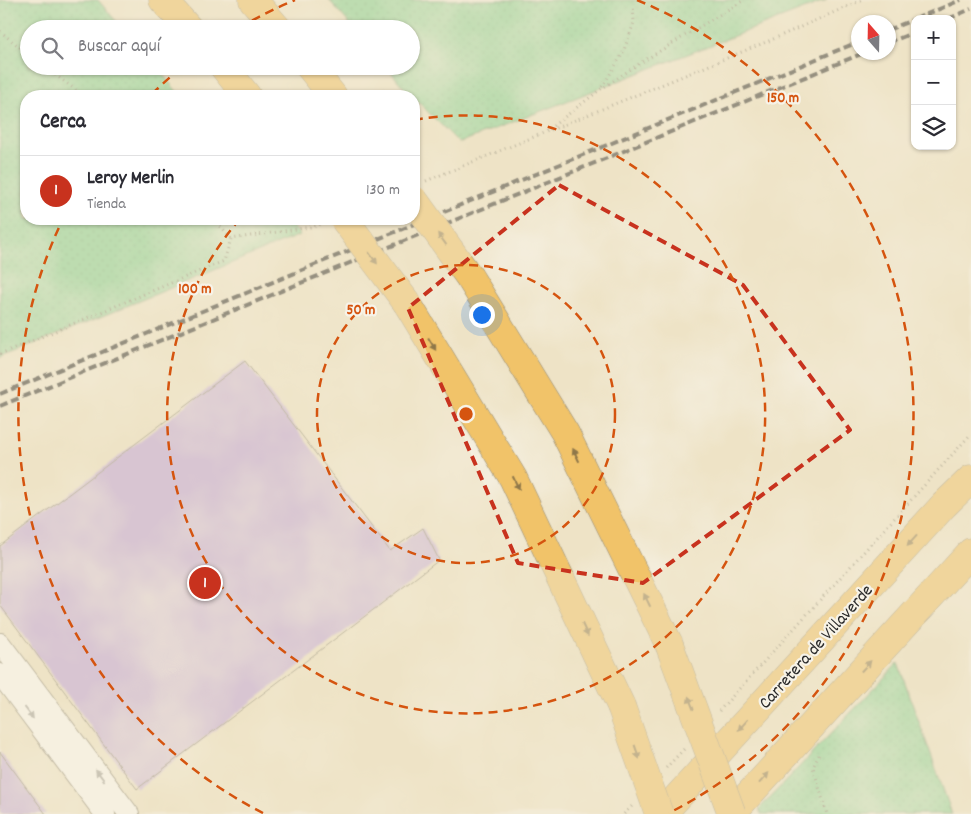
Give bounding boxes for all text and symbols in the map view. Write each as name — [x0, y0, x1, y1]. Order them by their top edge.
north arrow — [851, 15, 896, 60]
map controls — [911, 15, 956, 150]
button: + — [911, 15, 956, 60]
search box — [20, 20, 420, 75]
icon: search — [38, 34, 66, 62]
text: Buscar aquí — [78, 34, 160, 61]
button: − — [911, 60, 956, 105]
text: 150 m — [767, 88, 799, 110]
button: layers — [911, 105, 956, 150]
text: Cerca — [40, 108, 86, 138]
text: Leroy Merlin — [87, 166, 174, 193]
text: 1 — [54, 179, 58, 202]
text: 130 m — [366, 179, 400, 202]
text: Tienda — [87, 193, 126, 216]
one-way arrow — [437, 232, 447, 246]
one-way arrow — [368, 251, 379, 264]
text: 100 m — [178, 279, 212, 301]
text: 50 m — [347, 300, 375, 322]
your location — [469, 302, 495, 328]
one-way arrow — [427, 338, 436, 351]
centre of rings — [457, 405, 475, 423]
one-way arrow — [572, 447, 580, 462]
one-way arrow — [512, 476, 520, 491]
one-way arrow — [906, 534, 917, 547]
pin: 1 — [189, 564, 221, 602]
street label: Carretera de Villaverde — [754, 580, 880, 716]
one-way arrow — [643, 593, 652, 608]
one-way arrow — [581, 623, 589, 637]
one-way arrow — [860, 660, 872, 672]
one-way arrow — [687, 695, 695, 710]
one-way arrow — [24, 706, 35, 719]
one-way arrow — [737, 719, 749, 731]
one-way arrow — [634, 744, 641, 759]
one-way arrow — [95, 768, 105, 782]
one-way arrow — [758, 772, 769, 784]

